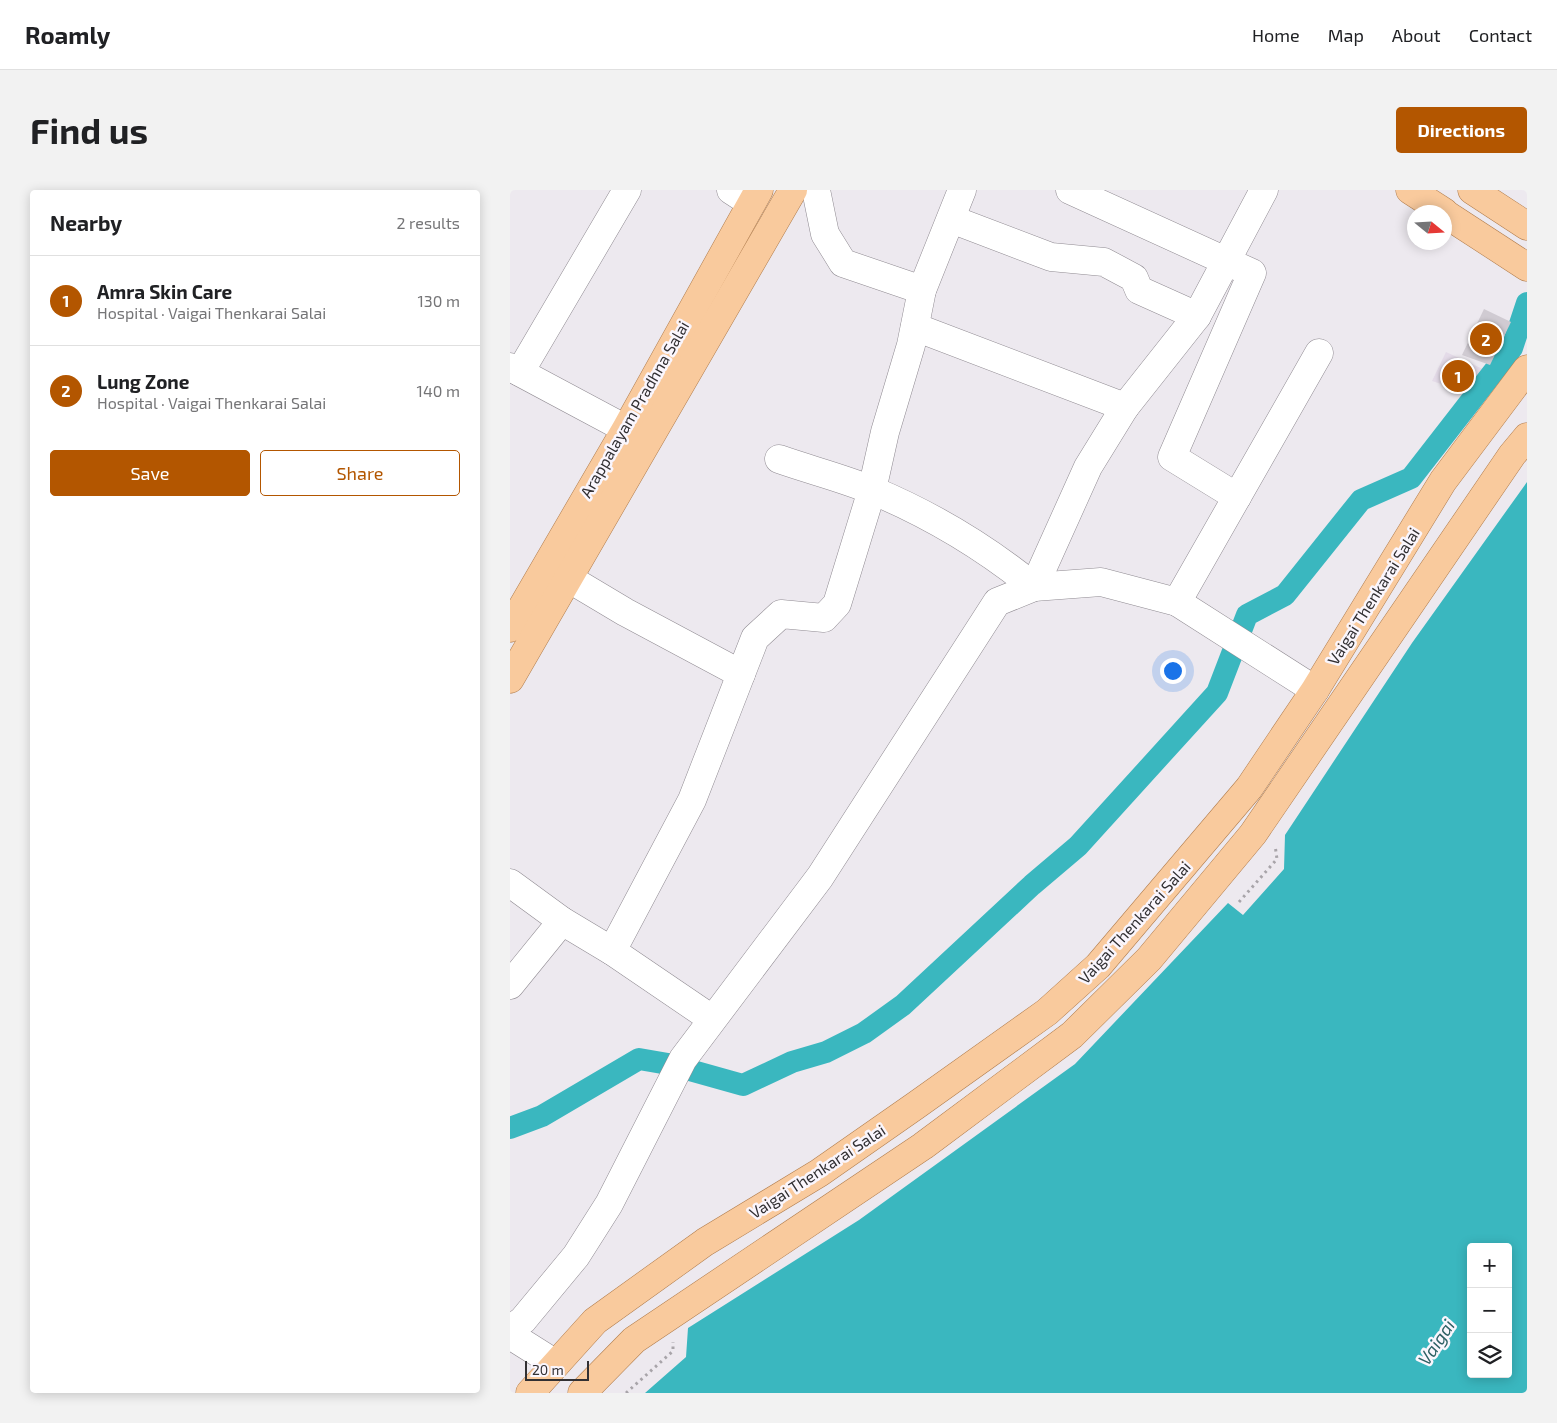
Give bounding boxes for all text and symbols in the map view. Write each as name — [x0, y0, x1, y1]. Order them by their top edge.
text: Roamly — [25, 20, 110, 49]
text: Home — [1252, 24, 1300, 46]
text: Map — [1328, 24, 1364, 46]
text: About — [1392, 24, 1441, 46]
text: Contact — [1469, 24, 1532, 46]
button: Directions — [1396, 107, 1527, 153]
text: Find us — [30, 109, 148, 151]
north arrow — [1407, 205, 1452, 250]
text: Nearby — [50, 210, 122, 235]
text: 2 results — [397, 213, 460, 232]
text: Amra Skin Care — [97, 280, 232, 303]
text: 1 — [63, 291, 69, 310]
text: 130 m — [418, 291, 460, 310]
text: Hospital · Vaigai Thenkarai Salai — [97, 303, 326, 322]
street label: Arappalayam Pradhna Salai — [576, 317, 692, 501]
pin: 2 — [1470, 320, 1502, 358]
pin: 1 — [1442, 357, 1474, 395]
text: Lung Zone — [97, 370, 190, 393]
text: 2 — [61, 381, 71, 400]
text: 140 m — [417, 381, 460, 400]
text: Hospital · Vaigai Thenkarai Salai — [97, 393, 326, 412]
button: Save — [50, 450, 250, 496]
button: Share — [260, 450, 460, 496]
street label: Vaigai Thenkarai Salai — [1323, 524, 1423, 668]
your location — [1160, 658, 1186, 684]
street label: Vaigai Thenkarai Salai — [1074, 857, 1194, 987]
street label: Vaigai Thenkarai Salai — [745, 1120, 889, 1222]
map controls — [1467, 1243, 1512, 1378]
button: + — [1467, 1243, 1512, 1288]
button: − — [1467, 1288, 1512, 1333]
water label: Vaigai — [1413, 1315, 1459, 1369]
button: layers — [1467, 1333, 1512, 1378]
scale bar — [525, 1358, 589, 1381]
text: 20 m — [532, 1361, 564, 1378]

